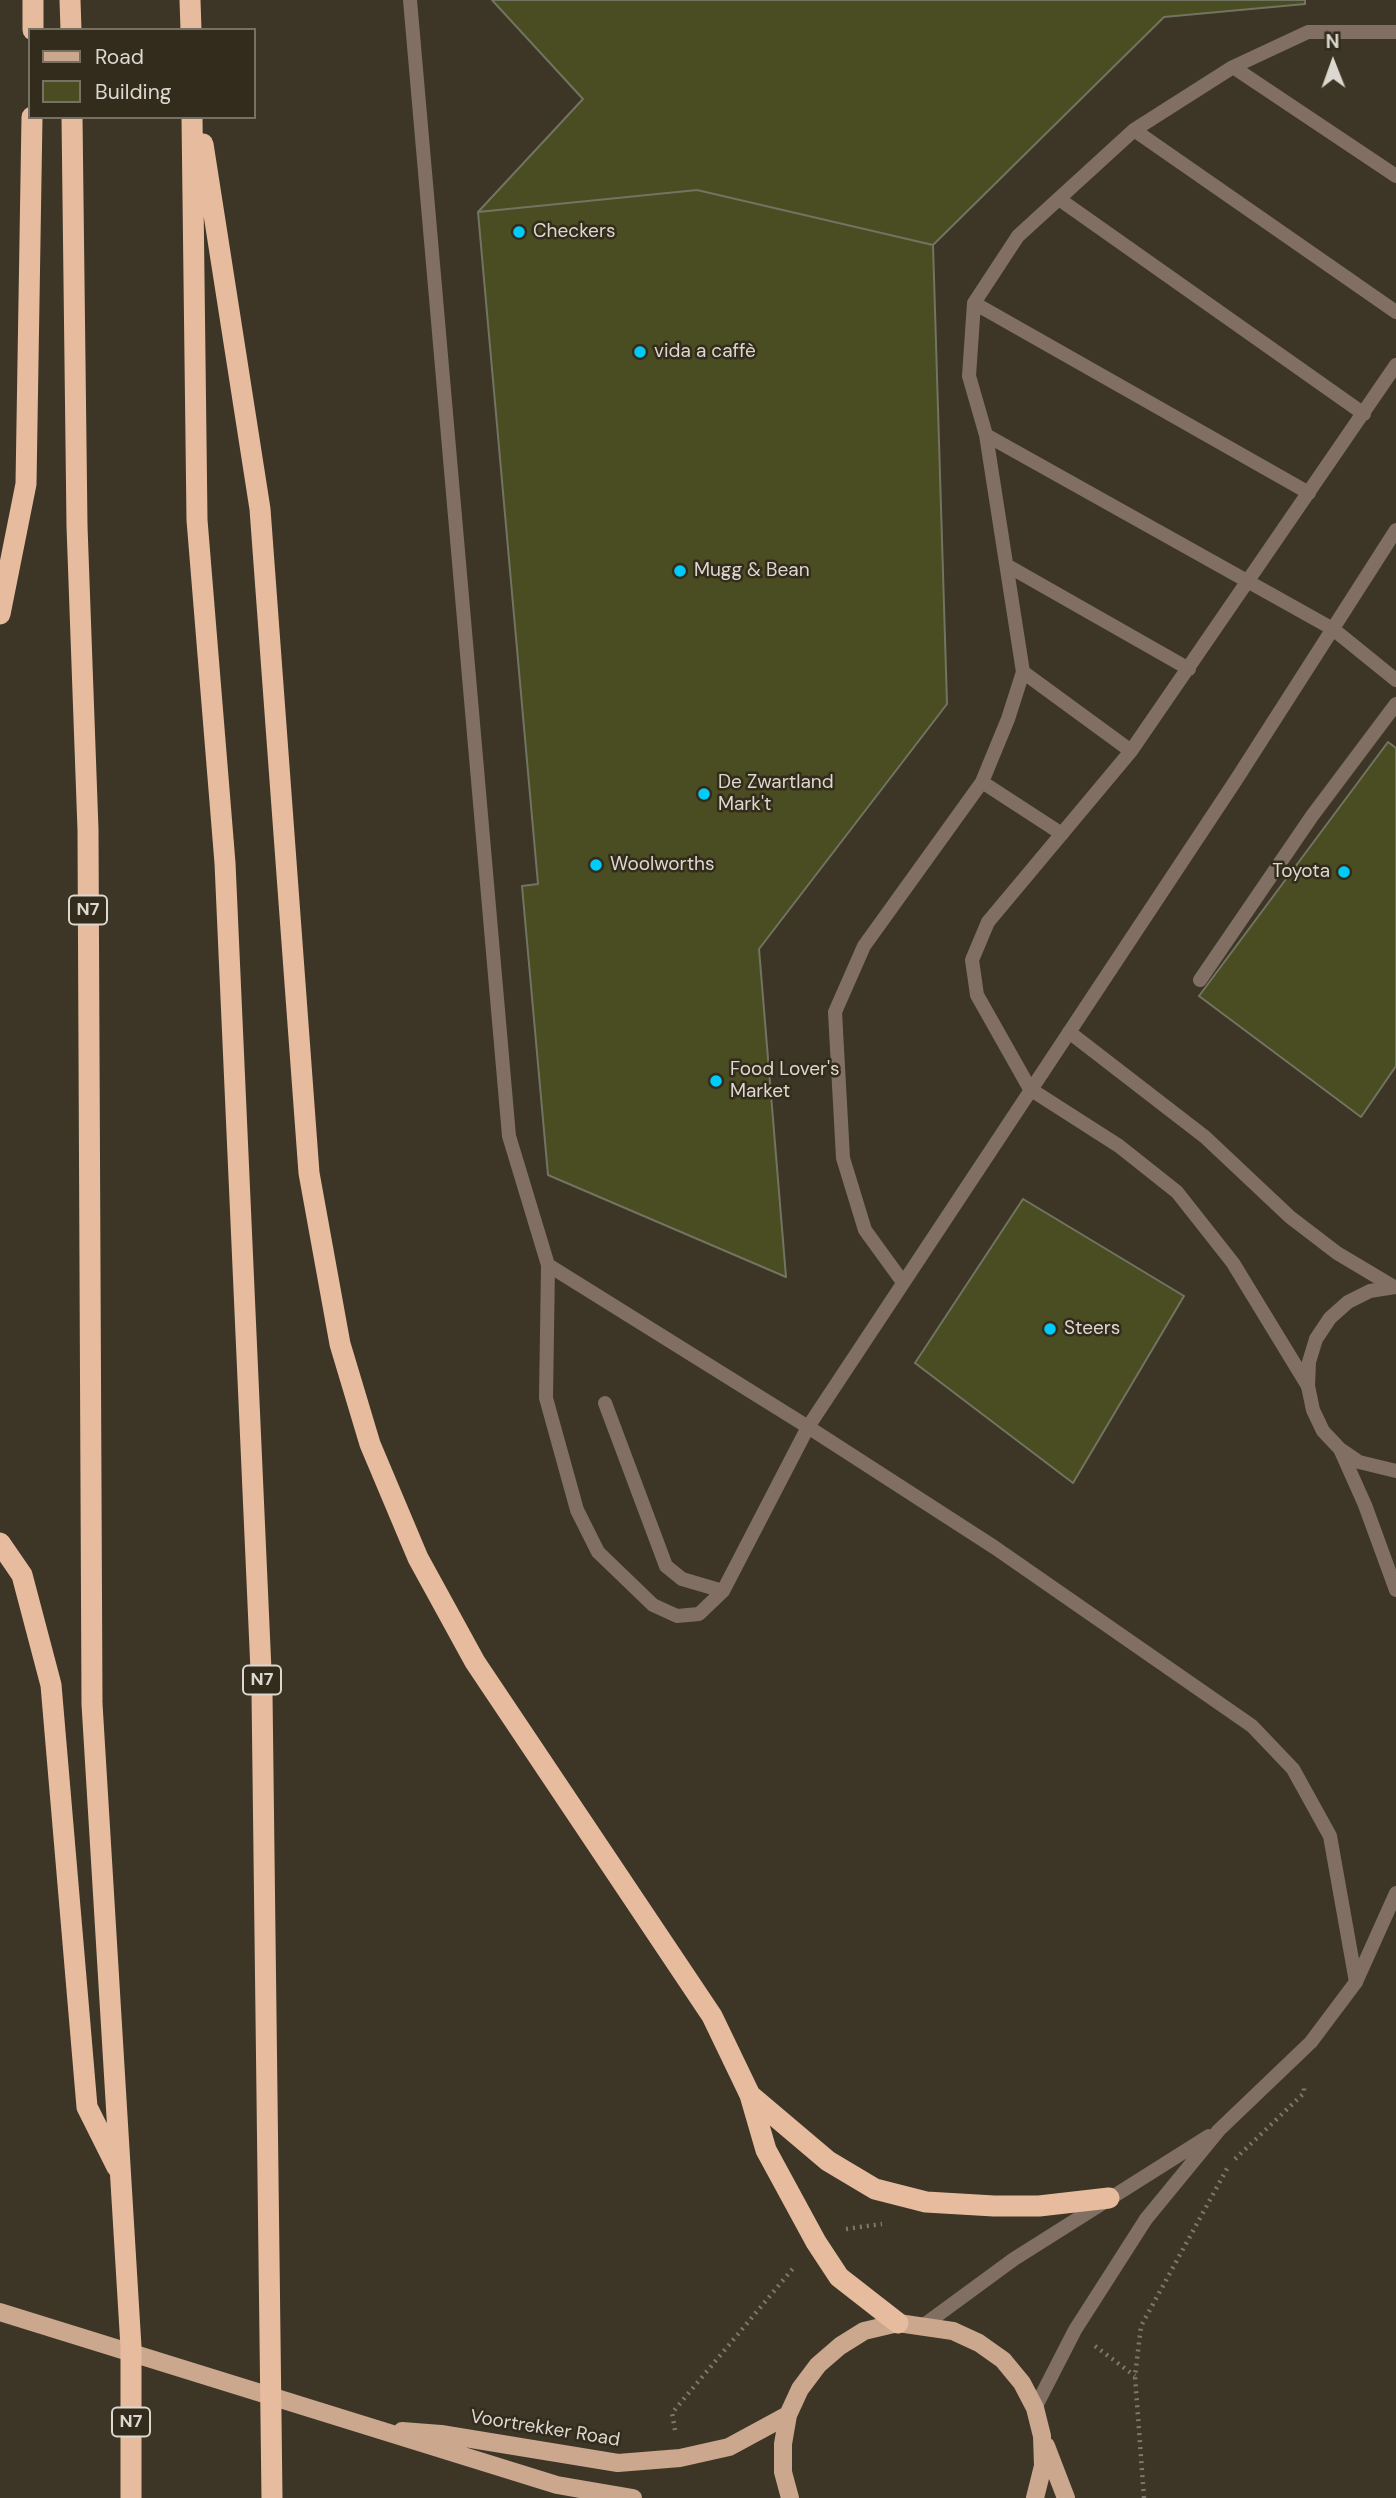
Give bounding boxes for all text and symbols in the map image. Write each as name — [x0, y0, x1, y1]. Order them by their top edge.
legend — [28, 28, 256, 119]
north arrow — [1298, 28, 1368, 98]
text: N — [1325, 29, 1340, 54]
text: Road — [95, 43, 144, 71]
text: Building — [95, 78, 171, 106]
place label: Checkers — [533, 221, 615, 243]
marker: Checkers — [511, 224, 527, 240]
place label: vida a caffè — [654, 341, 756, 363]
marker: vida a caffè — [632, 344, 648, 360]
place label: Mugg & Bean — [694, 560, 810, 582]
marker: Mugg & Bean — [672, 563, 688, 579]
place label: De Zwartland Mark't — [718, 772, 834, 816]
marker: De Zwartland Mark't — [696, 786, 712, 802]
place label: Woolworths — [610, 854, 715, 876]
marker: Woolworths — [588, 857, 604, 873]
place label: Toyota — [1272, 861, 1330, 883]
marker: Toyota — [1336, 864, 1352, 880]
road number: N7 — [69, 896, 107, 925]
place label: Food Lover's Market — [730, 1059, 840, 1103]
marker: Food Lover's Market — [708, 1073, 724, 1089]
place label: Steers — [1064, 1318, 1120, 1340]
marker: Steers — [1042, 1321, 1058, 1337]
road number: N7 — [243, 1666, 281, 1694]
street label: Voortrekker Road — [468, 2406, 622, 2452]
road number: N7 — [112, 2408, 150, 2436]

